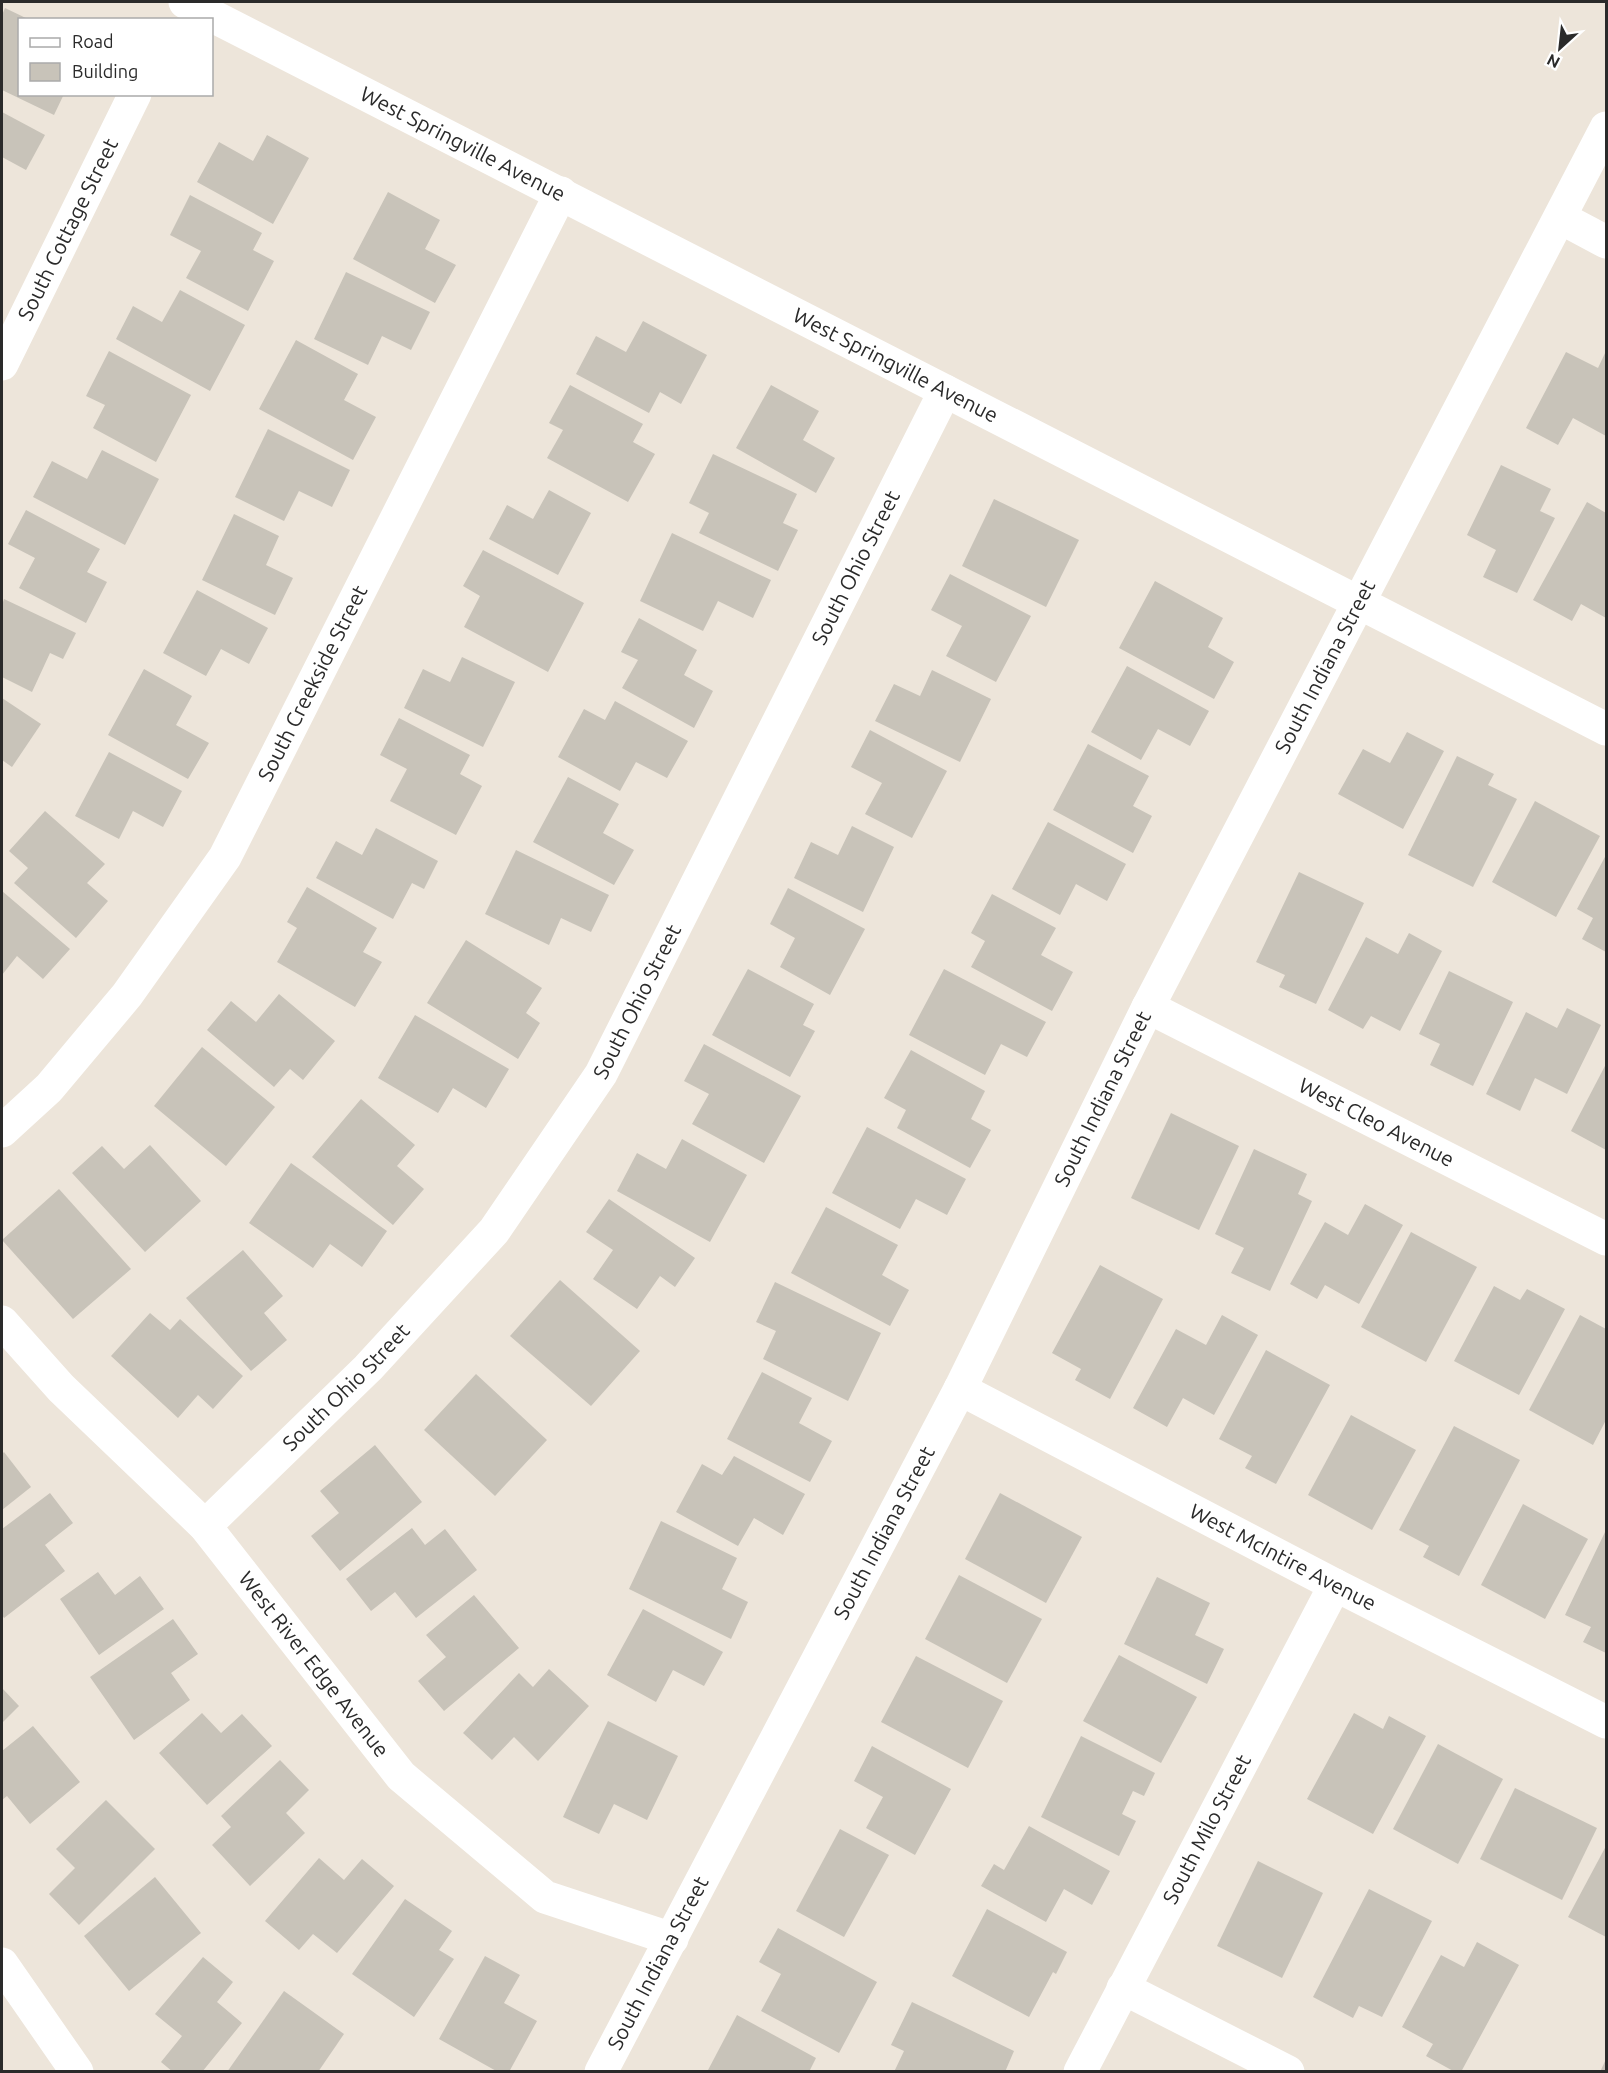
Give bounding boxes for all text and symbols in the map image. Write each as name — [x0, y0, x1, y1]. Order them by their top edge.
legend — [18, 18, 213, 96]
north arrow — [1530, 18, 1590, 78]
text: Road — [72, 31, 114, 51]
text: N — [1544, 51, 1563, 72]
text: Building — [72, 61, 138, 81]
street label: West Springville Avenue — [357, 81, 570, 206]
street label: South Cottage Street — [12, 134, 122, 324]
street label: West Springville Avenue — [789, 302, 1002, 427]
street label: South Ohio Street — [806, 486, 904, 648]
street label: South Indiana Street — [1269, 576, 1379, 757]
street label: South Creekside Street — [252, 581, 372, 785]
street label: South Ohio Street — [588, 920, 685, 1082]
street label: South Indiana Street — [1049, 1007, 1155, 1190]
street label: West Cleo Avenue — [1295, 1072, 1458, 1171]
street label: South Ohio Street — [277, 1318, 414, 1455]
street label: South Indiana Street — [828, 1442, 939, 1623]
street label: West McIntire Avenue — [1186, 1498, 1380, 1615]
street label: West River Edge Avenue — [234, 1566, 394, 1761]
street label: South Milo Street — [1157, 1750, 1255, 1907]
street label: South Indiana Street — [602, 1872, 713, 2053]

